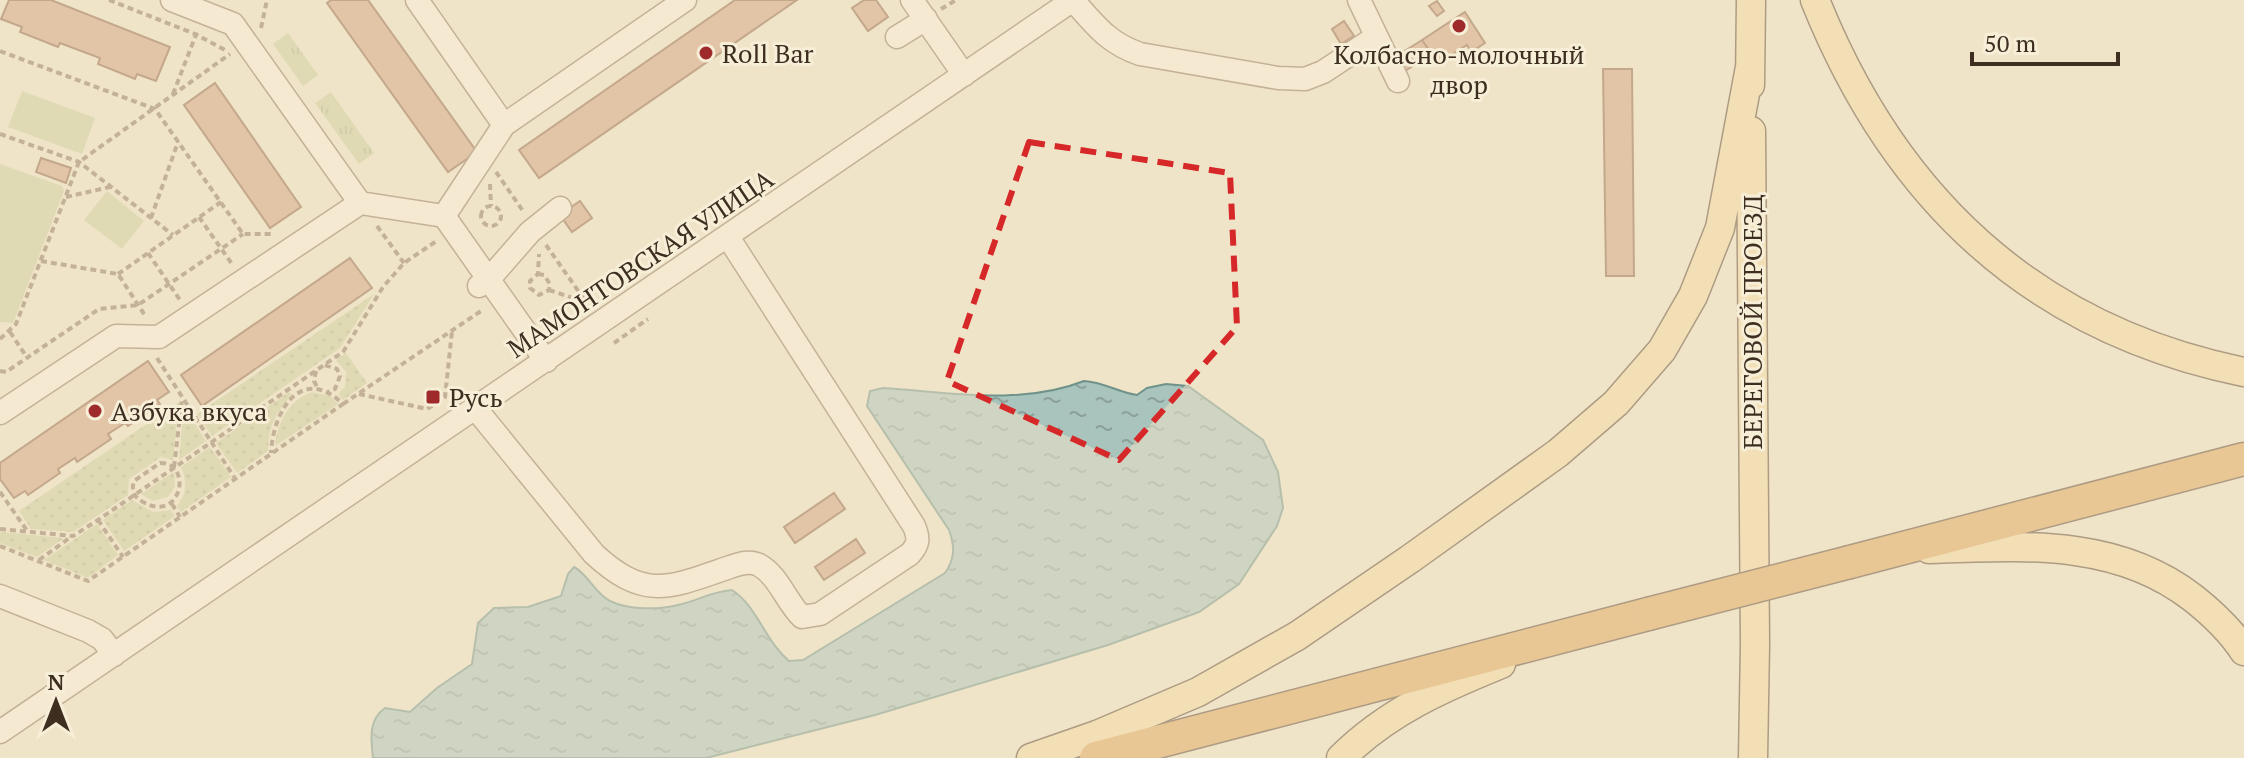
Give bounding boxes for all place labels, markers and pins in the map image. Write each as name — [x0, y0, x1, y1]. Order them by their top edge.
marker: Колбасно-молочный двор — [1450, 17, 1468, 35]
place label: Roll Bar — [722, 36, 814, 70]
place label: Колбасно-молочный двор — [1334, 37, 1584, 101]
marker: Roll Bar — [697, 44, 715, 62]
place label: Русь — [449, 380, 503, 414]
marker: Русь — [424, 388, 442, 406]
place label: Азбука вкуса — [111, 394, 267, 428]
marker: Азбука вкуса — [86, 402, 104, 420]

